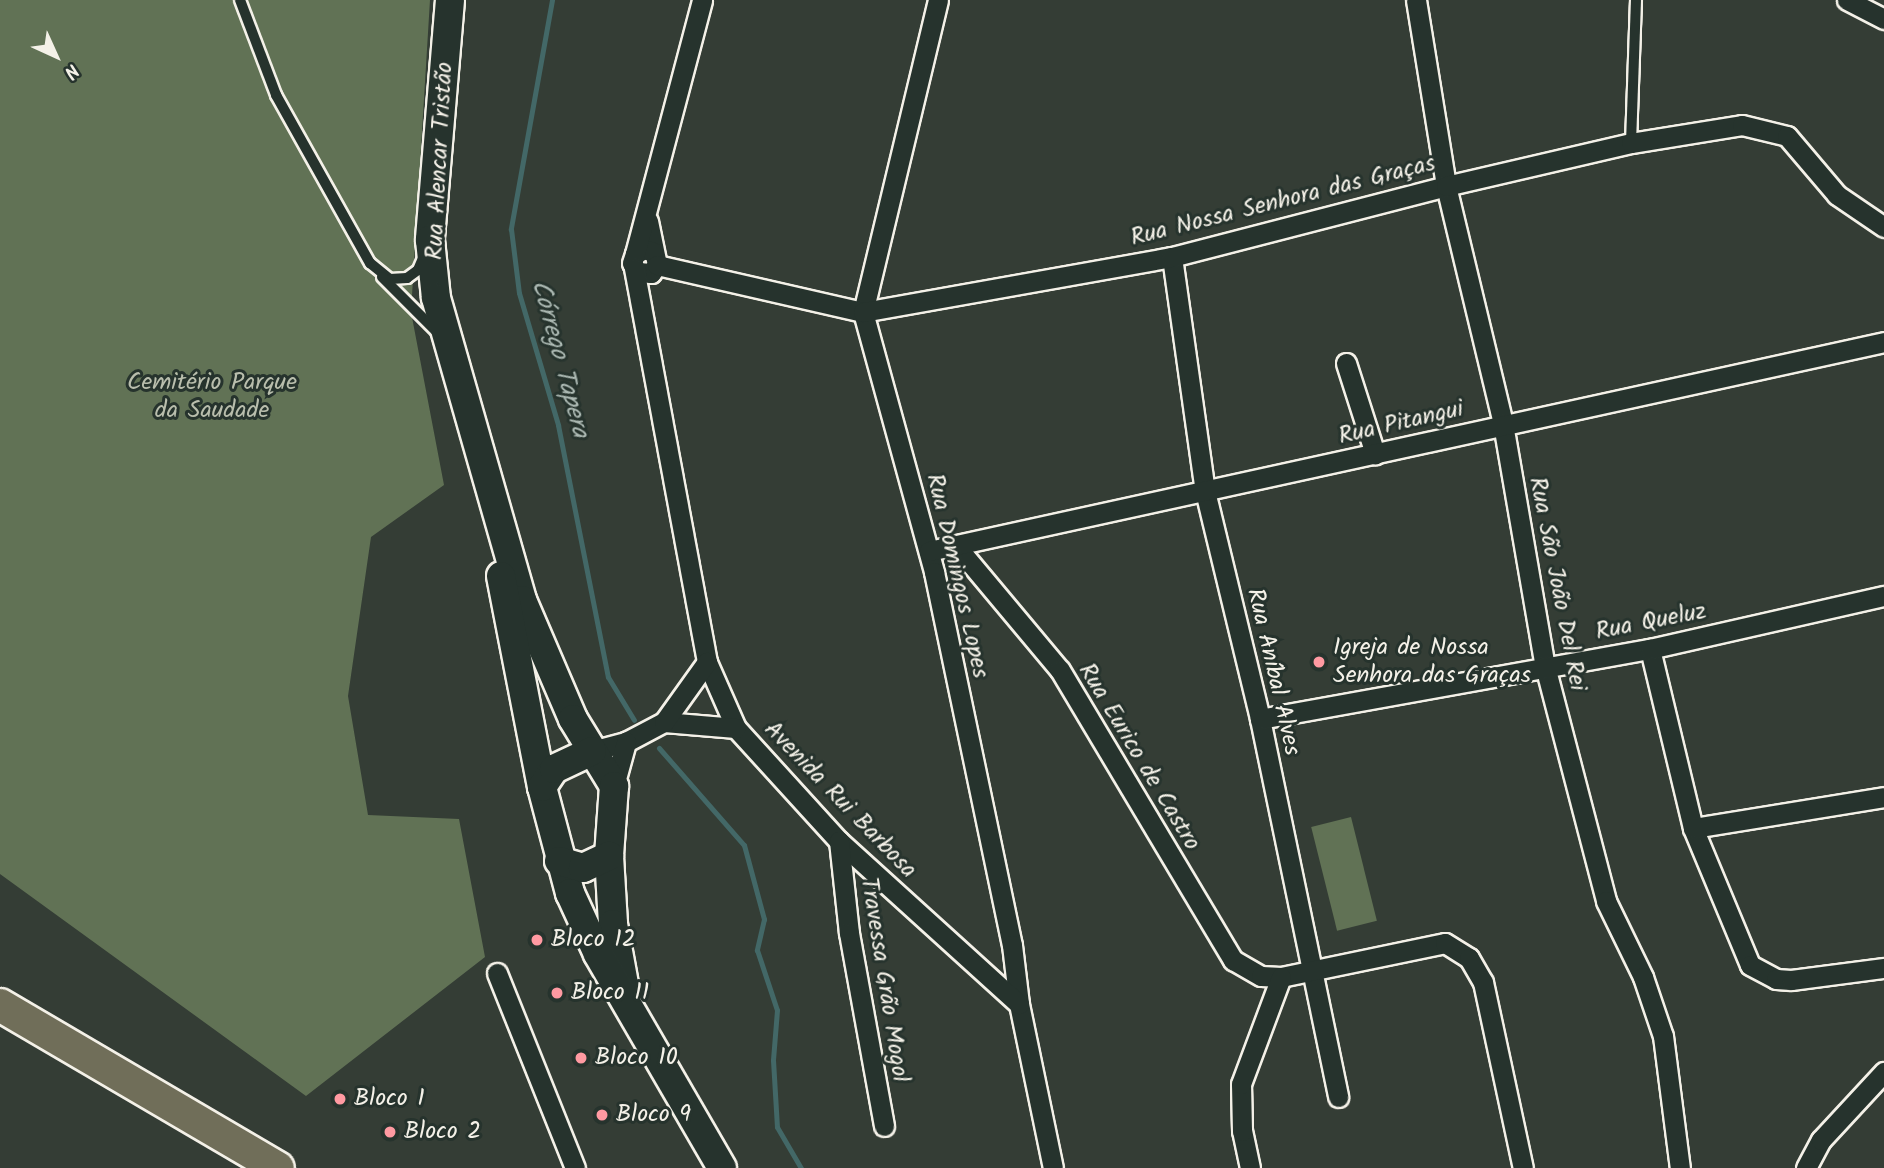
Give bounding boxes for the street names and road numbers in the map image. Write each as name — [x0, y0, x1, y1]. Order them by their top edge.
street label: Rua Alencar Tristão — [420, 61, 460, 261]
street label: Rua Nossa Senhora das Graças — [1128, 149, 1438, 253]
street label: Rua Pitangui — [1336, 395, 1466, 451]
street label: Rua Domingos Lopes — [919, 471, 995, 681]
street label: Rua São João Del Rei — [1522, 475, 1592, 693]
street label: Rua Aníbal Alves — [1240, 586, 1306, 758]
street label: Rua Queluz — [1593, 597, 1709, 647]
street label: Rua Eurico de Castro — [1072, 658, 1206, 856]
street label: Avenida Rui Barbosa — [758, 715, 922, 885]
street label: Travessa Grão Mogol — [854, 876, 914, 1084]

